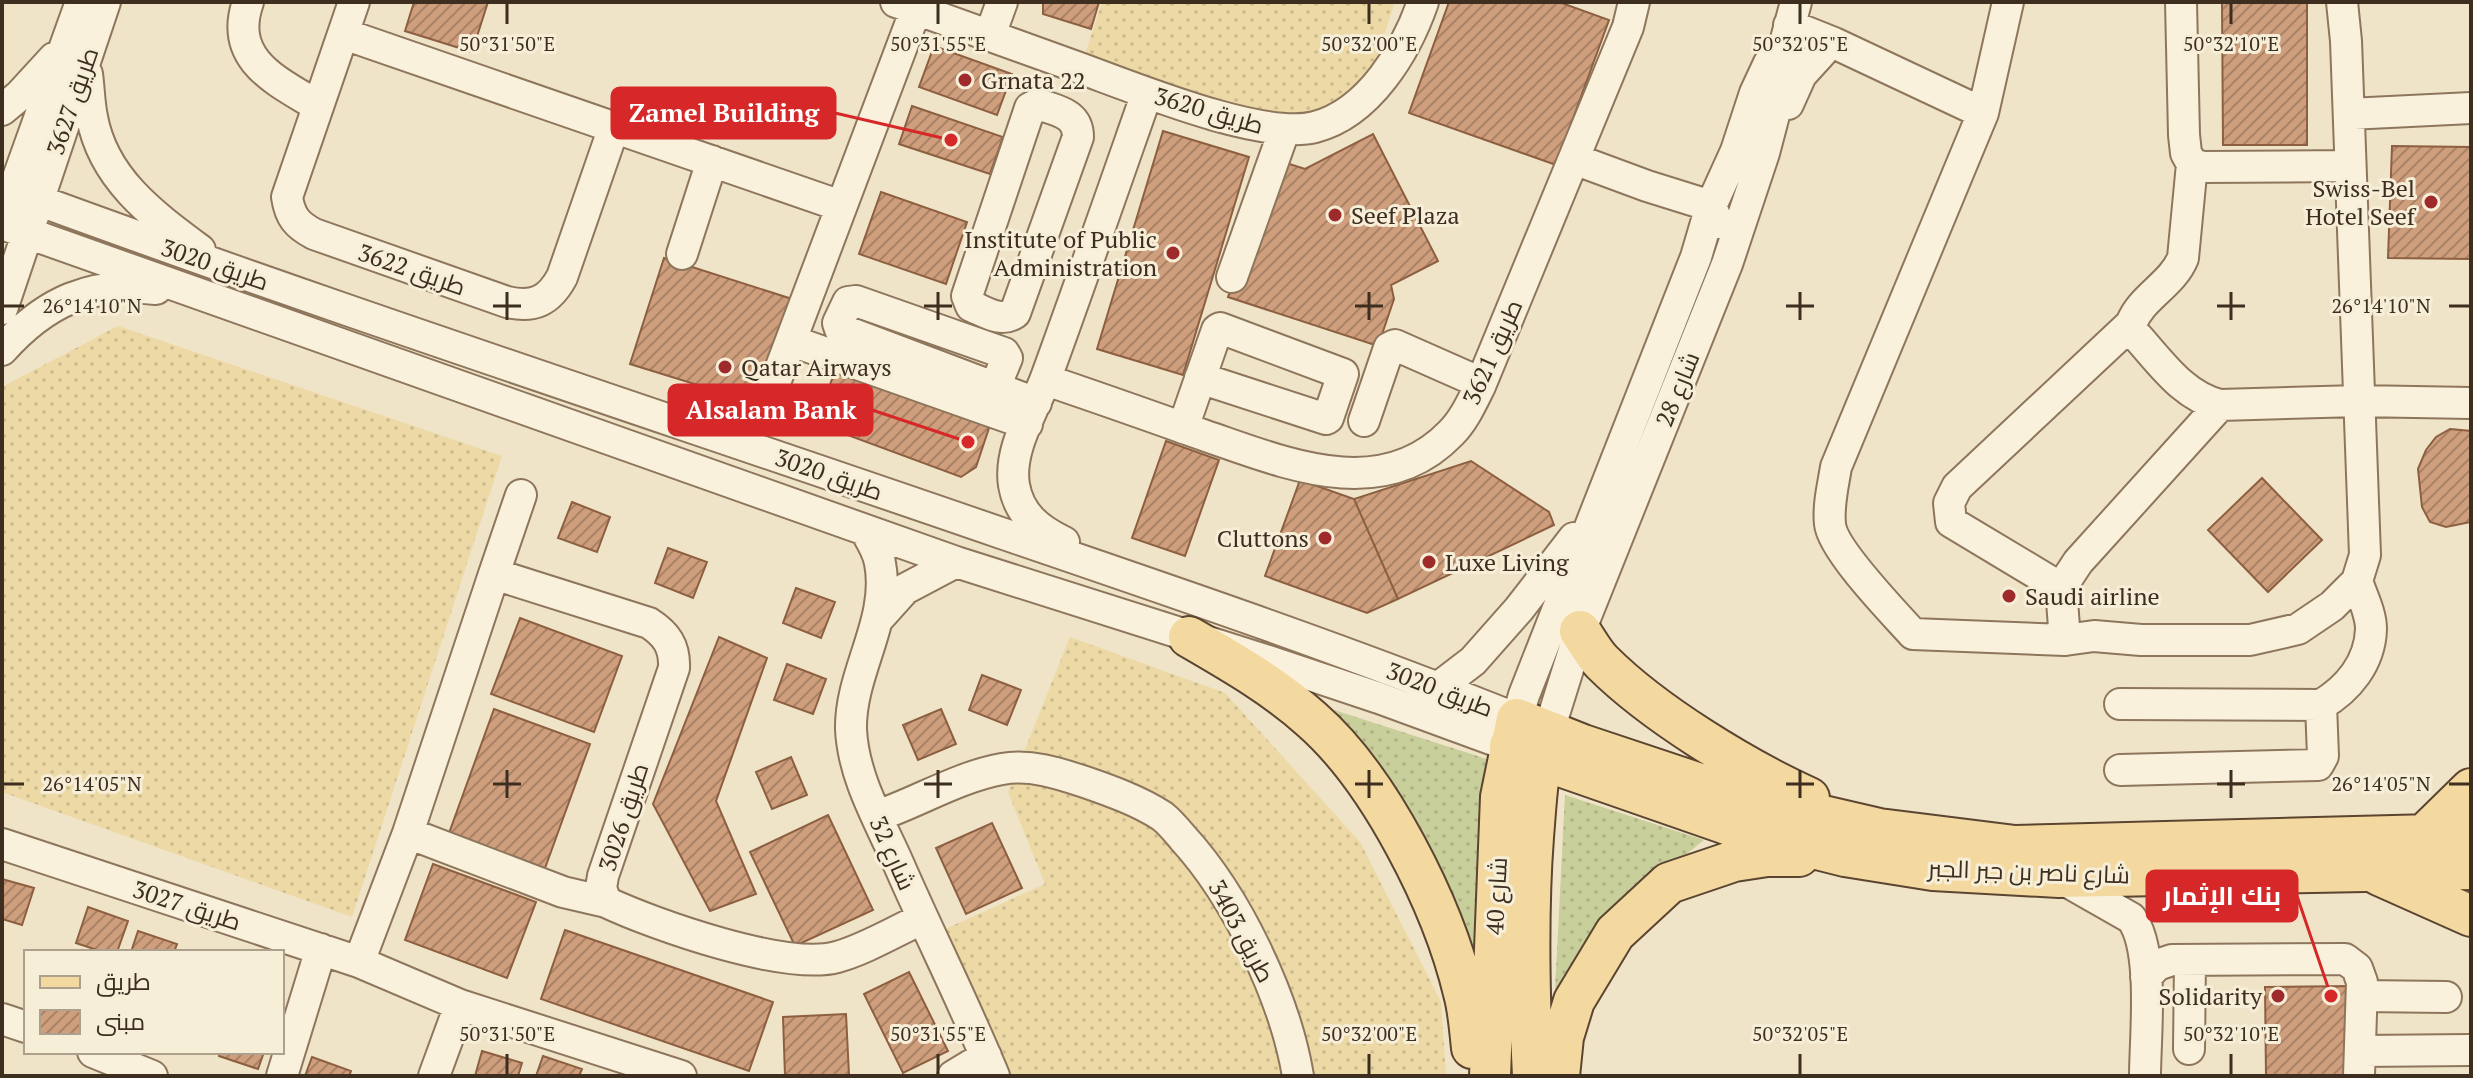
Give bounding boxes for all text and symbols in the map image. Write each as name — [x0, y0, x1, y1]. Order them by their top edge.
text: 50°31'50"E — [459, 30, 555, 57]
text: 50°31'55"E — [890, 30, 986, 57]
text: 50°32'00"E — [1321, 30, 1417, 57]
text: 50°32'05"E — [1752, 30, 1848, 57]
text: 50°32'10"E — [2183, 30, 2279, 57]
street label: طريق 3627 — [39, 43, 105, 159]
place label: Grnata 22 — [981, 64, 1086, 96]
marker: Grnata 22 — [956, 71, 974, 89]
street label: طريق 3620 — [1151, 79, 1267, 141]
callout: Zamel Building — [612, 88, 835, 138]
text: Zamel Building — [629, 95, 821, 129]
place label: Swiss-Bel Hotel Seef — [2305, 172, 2417, 232]
marker: Swiss-Bel Hotel Seef — [2422, 193, 2440, 211]
place label: Seef Plaza — [1351, 199, 1460, 231]
marker: Seef Plaza — [1326, 206, 1344, 224]
place label: Institute of Public Administration — [964, 223, 1157, 283]
street label: طريق 3020 — [157, 231, 273, 297]
street label: طريق 3622 — [354, 236, 470, 302]
marker: Institute of Public Administration — [1164, 244, 1182, 262]
text: 26°14'10"N — [42, 292, 142, 319]
text: 26°14'10"N — [2331, 292, 2431, 319]
street label: طريق 3621 — [1455, 294, 1529, 410]
street label: شارع 28 — [1648, 347, 1707, 431]
place label: Qatar Airways — [741, 351, 892, 383]
marker: Qatar Airways — [716, 358, 734, 376]
callout: Alsalam Bank — [669, 385, 872, 435]
text: Alsalam Bank — [685, 392, 857, 426]
street label: طريق 3020 — [771, 441, 887, 507]
place label: Cluttons — [1217, 522, 1309, 554]
marker: Cluttons — [1316, 529, 1334, 547]
place label: Luxe Living — [1445, 546, 1569, 578]
marker: Luxe Living — [1420, 553, 1438, 571]
place label: Saudi airline — [2025, 580, 2159, 612]
marker: Saudi airline — [2000, 587, 2018, 605]
street label: طريق 3020 — [1382, 654, 1498, 724]
street label: طريق 3026 — [591, 759, 655, 875]
text: 26°14'05"N — [42, 770, 142, 797]
text: 26°14'05"N — [2331, 770, 2431, 797]
street label: شارع 32 — [862, 811, 923, 896]
street label: شارع ناصر بن جبر الجبر — [1926, 851, 2130, 892]
street label: شارع 40 — [1478, 856, 1515, 936]
callout: بنك الإثمار — [2147, 871, 2297, 921]
street label: طريق 3027 — [129, 873, 245, 937]
street label: طريق 3403 — [1202, 874, 1282, 988]
text: بنك الإثمار — [2162, 878, 2281, 913]
legend — [24, 950, 284, 1054]
text: طريق — [96, 965, 151, 997]
place label: Solidarity — [2159, 980, 2263, 1012]
marker: Solidarity — [2269, 987, 2287, 1005]
text: مبنى — [96, 1005, 145, 1037]
text: 50°31'50"E — [459, 1020, 555, 1047]
text: 50°31'55"E — [890, 1020, 986, 1047]
text: 50°32'00"E — [1321, 1020, 1417, 1047]
text: 50°32'05"E — [1752, 1020, 1848, 1047]
text: 50°32'10"E — [2183, 1020, 2279, 1047]

